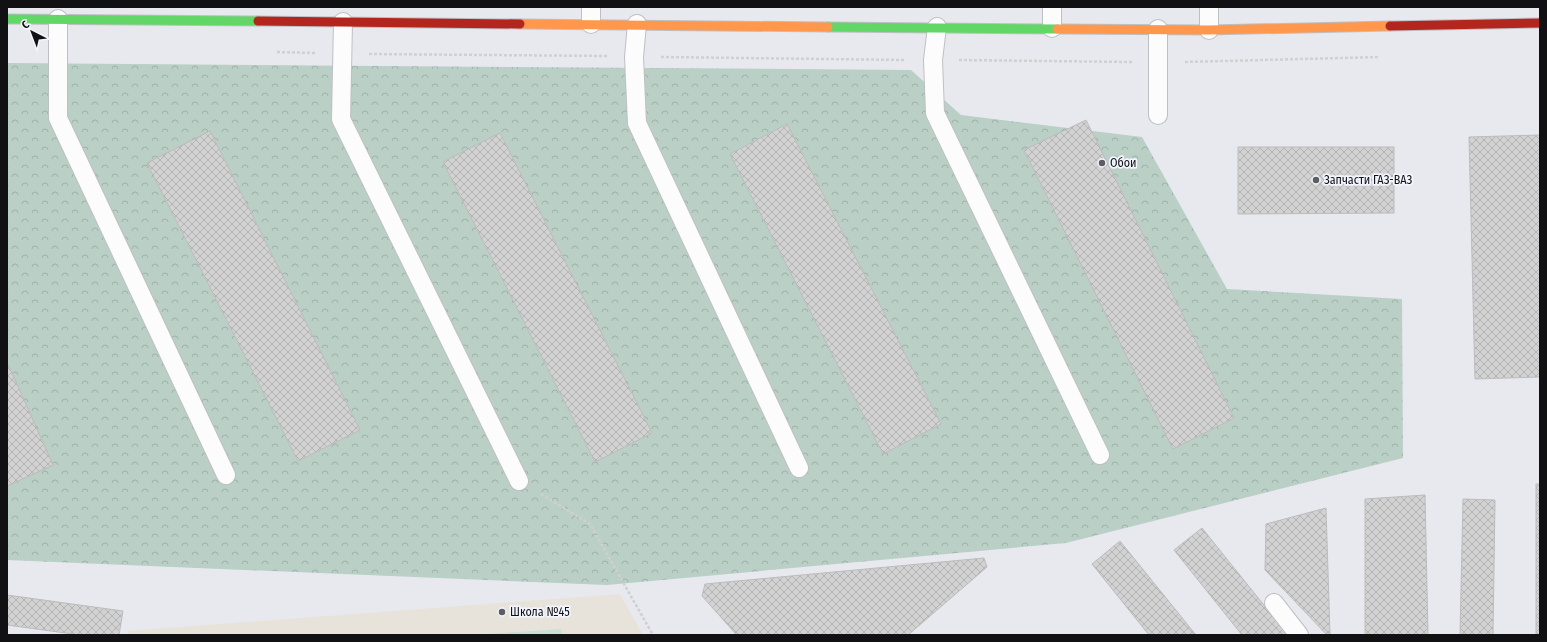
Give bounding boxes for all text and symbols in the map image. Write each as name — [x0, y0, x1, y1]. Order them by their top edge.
north arrow — [12, 12, 52, 52]
text: С — [19, 18, 32, 32]
place label: Обои — [1110, 156, 1137, 170]
marker: Обои — [1097, 158, 1107, 168]
place label: Запчасти ГАЗ-ВАЗ — [1324, 173, 1413, 187]
marker: Запчасти ГАЗ-ВАЗ — [1311, 175, 1321, 185]
place label: Школа №45 — [510, 605, 570, 619]
marker: Школа №45 — [497, 607, 507, 617]

